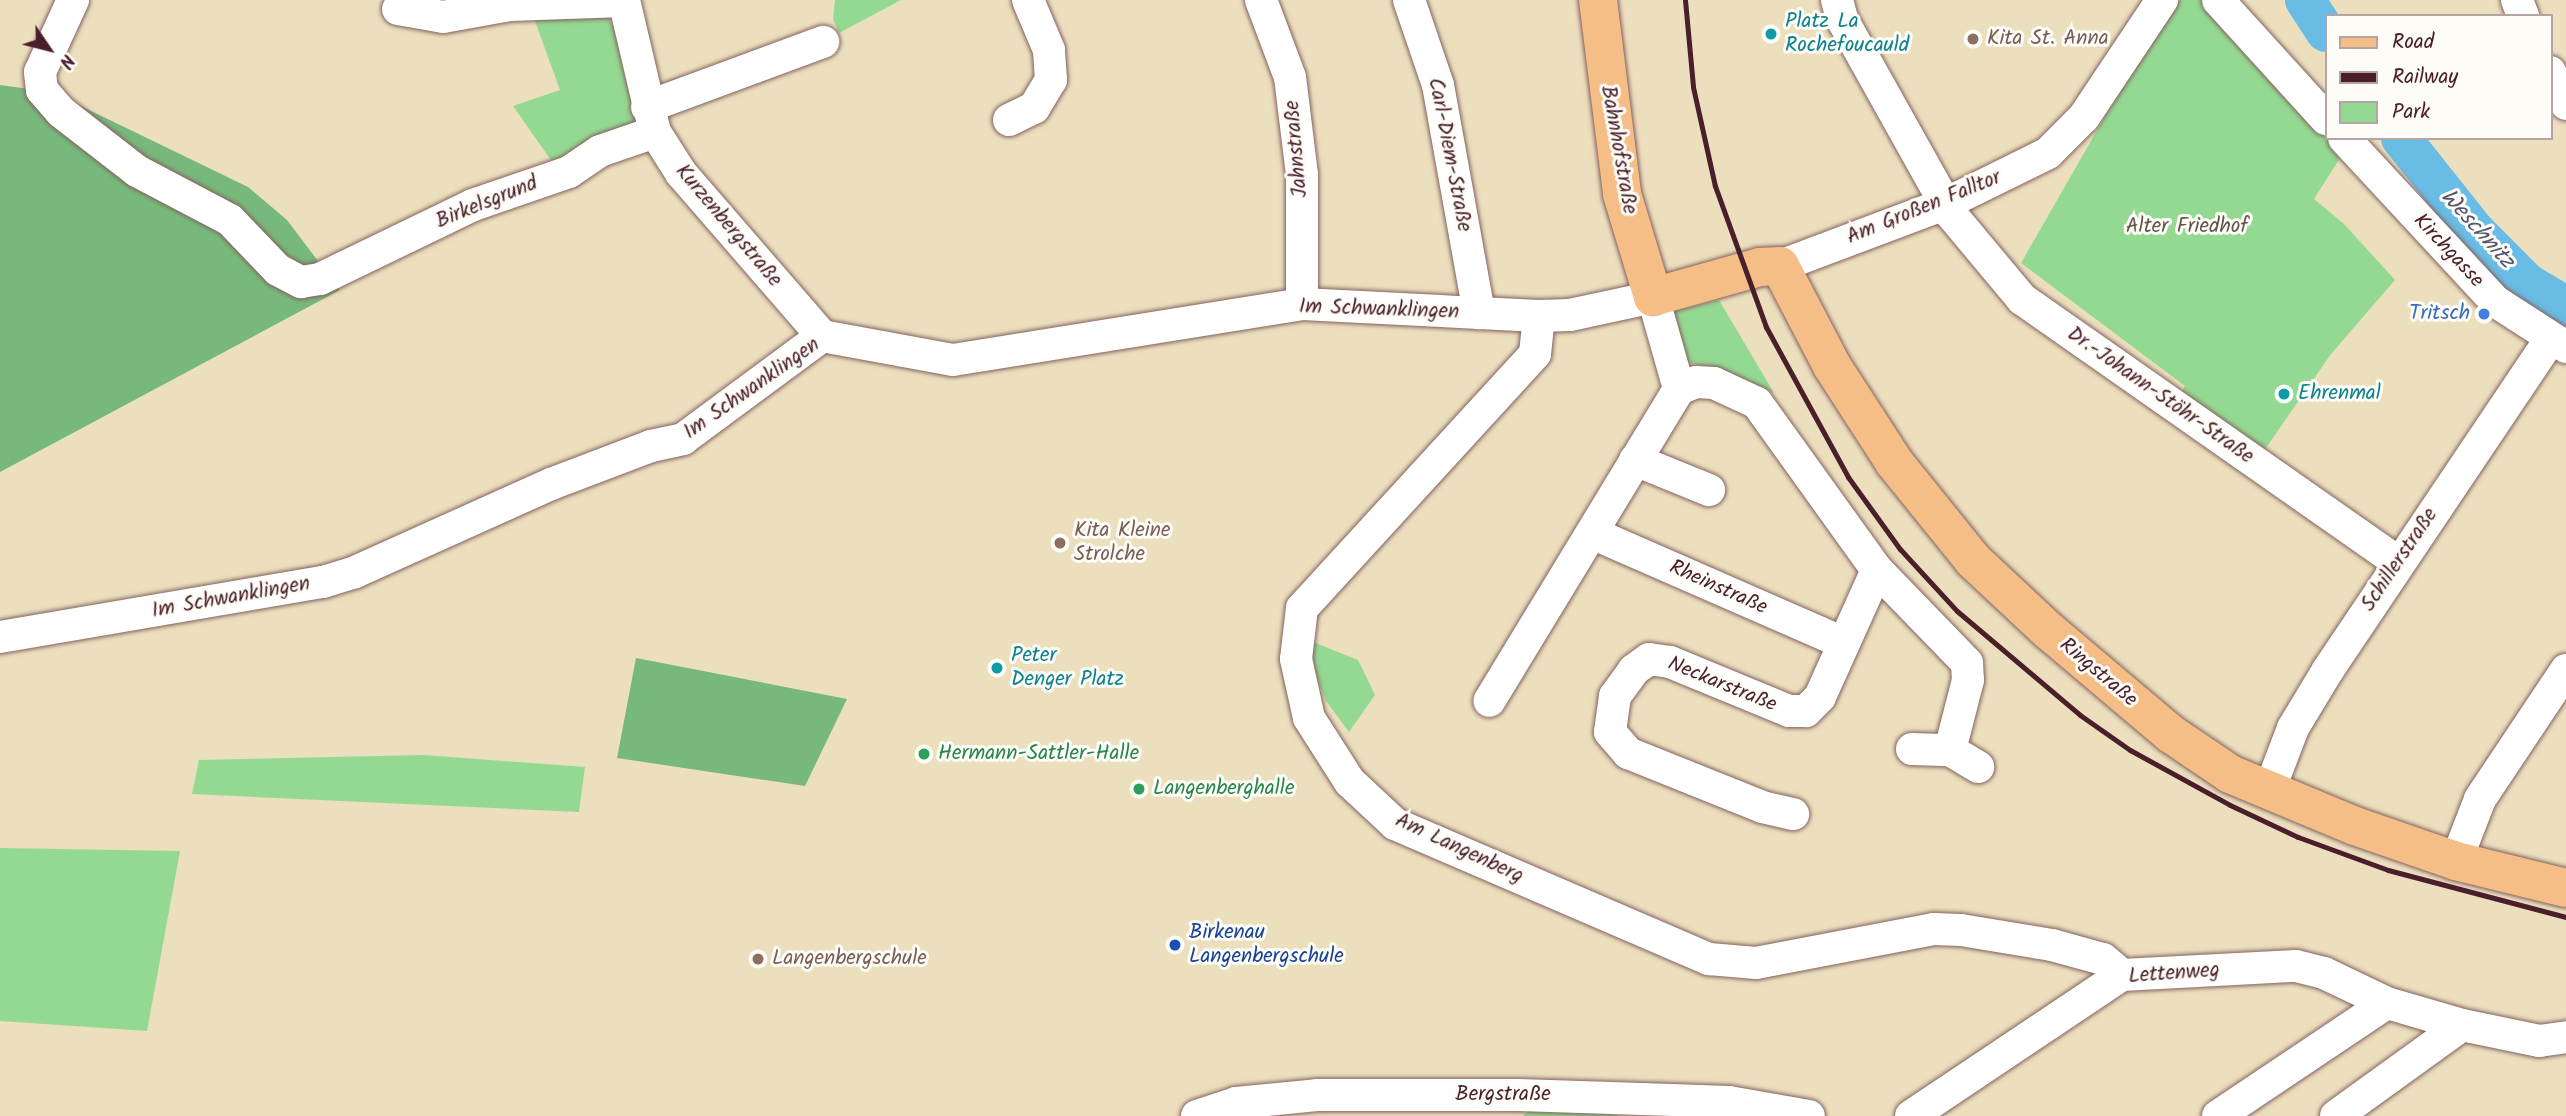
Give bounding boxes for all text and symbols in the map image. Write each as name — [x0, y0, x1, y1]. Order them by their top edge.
place label: Platz La Rochefoucauld — [1785, 9, 1909, 59]
north arrow — [14, 14, 84, 84]
legend — [2324, 14, 2552, 140]
marker: Platz La Rochefoucauld — [1763, 26, 1779, 42]
place label: Kita St. Anna — [1987, 26, 2108, 52]
text: Road — [2392, 26, 2434, 59]
marker: Kita St. Anna — [1965, 31, 1981, 47]
text: N — [50, 48, 82, 75]
text: Railway — [2392, 61, 2458, 94]
street label: Carl-Diem-Straße — [1422, 76, 1476, 234]
street label: Bahnhofstraße — [1594, 84, 1642, 216]
text: Park — [2392, 96, 2430, 129]
street label: Jahnstraße — [1280, 99, 1314, 199]
street label: Kurzenbergstraße — [669, 160, 787, 292]
street label: Am Großen Falltor — [1843, 166, 2005, 250]
street label: Birkelsgrund — [432, 171, 542, 235]
water label: Weschnitz — [2434, 184, 2520, 274]
street label: Kirchgasse — [2407, 209, 2489, 293]
park label: Alter Friedhof — [2126, 214, 2248, 240]
street label: Im Schwanklingen — [1298, 295, 1460, 325]
place label: Tritsch — [2409, 301, 2470, 327]
marker: Tritsch — [2476, 306, 2492, 322]
street label: Dr.-Johann-Stöhr-Straße — [2062, 322, 2258, 470]
street label: Im Schwanklingen — [679, 333, 825, 445]
place label: Ehrenmal — [2298, 381, 2381, 407]
marker: Ehrenmal — [2276, 386, 2292, 402]
street label: Schillerstraße — [2356, 504, 2444, 616]
place label: Kita Kleine Strolche — [1074, 518, 1170, 568]
marker: Kita Kleine Strolche — [1052, 535, 1068, 551]
street label: Rheinstraße — [1665, 555, 1771, 621]
street label: Im Schwanklingen — [150, 572, 312, 624]
street label: Ringstraße — [2054, 633, 2142, 713]
place label: Peter Denger Platz — [1011, 643, 1124, 693]
street label: Neckarstraße — [1664, 652, 1780, 718]
marker: Peter Denger Platz — [989, 660, 1005, 676]
place label: Hermann-Sattler-Halle — [938, 741, 1139, 767]
marker: Hermann-Sattler-Halle — [916, 746, 932, 762]
place label: Langenberghalle — [1153, 776, 1294, 802]
marker: Langenberghalle — [1131, 781, 1147, 797]
street label: Am Langenberg — [1391, 808, 1527, 890]
place label: Birkenau Langenbergschule — [1189, 920, 1344, 970]
marker: Birkenau Langenbergschule — [1167, 937, 1183, 953]
place label: Langenbergschule — [772, 946, 927, 972]
marker: Langenbergschule — [750, 951, 766, 967]
street label: Lettenweg — [2128, 958, 2220, 990]
street label: Bergstraße — [1455, 1082, 1551, 1108]

